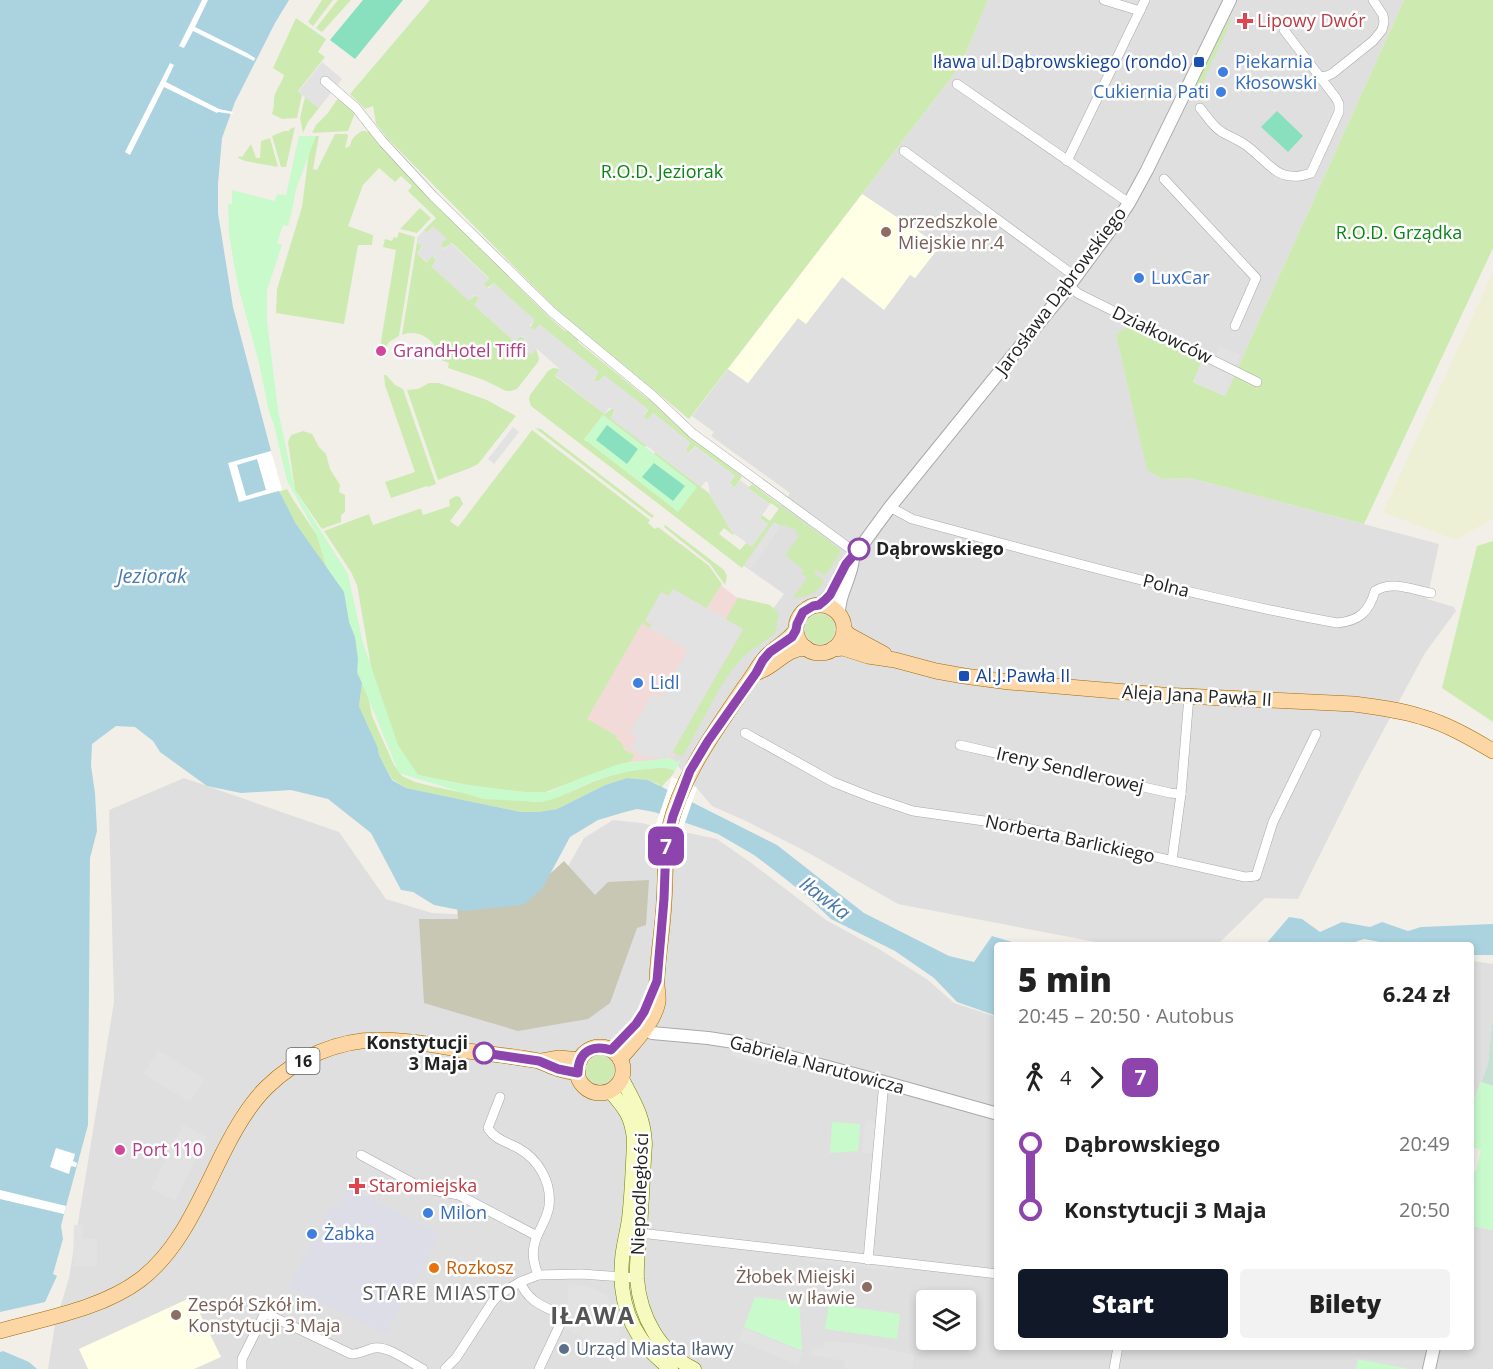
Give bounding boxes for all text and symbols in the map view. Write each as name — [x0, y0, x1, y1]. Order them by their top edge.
place label: Lipowy Dwór — [1257, 8, 1366, 32]
marker: Lipowy Dwór — [1238, 14, 1252, 28]
place label: Iława ul.Dąbrowskiego (rondo) — [933, 49, 1187, 73]
place label: Piekarnia Kłosowski — [1235, 49, 1317, 94]
marker: Iława ul.Dąbrowskiego (rondo) — [1192, 55, 1206, 69]
marker: Piekarnia Kłosowski — [1216, 65, 1230, 79]
place label: Cukiernia Pati — [1093, 79, 1209, 103]
marker: Cukiernia Pati — [1214, 85, 1228, 99]
park label: R.O.D. Jeziorak — [601, 159, 724, 183]
street label: Jarosława Dąbrowskiego — [988, 202, 1131, 381]
place label: przedszkole Miejskie nr.4 — [898, 209, 1004, 254]
park label: R.O.D. Grządka — [1336, 220, 1462, 244]
marker: przedszkole Miejskie nr.4 — [879, 225, 893, 239]
place label: LuxCar — [1151, 265, 1210, 289]
marker: LuxCar — [1132, 271, 1146, 285]
street label: Działkowców — [1109, 300, 1216, 369]
place label: GrandHotel Tiffi — [393, 338, 526, 362]
marker: GrandHotel Tiffi — [374, 344, 388, 358]
place label: Dąbrowskiego — [876, 536, 1004, 560]
marker: Dąbrowskiego — [848, 538, 870, 560]
water label: Jeziorak — [113, 562, 188, 589]
street label: Polna — [1140, 568, 1192, 602]
place label: Al.J.Pawła II — [976, 663, 1070, 687]
marker: Al.J.Pawła II — [957, 669, 971, 683]
place label: Lidl — [650, 670, 680, 694]
marker: Lidl — [631, 676, 645, 690]
street label: Aleja Jana Pawła II — [1122, 679, 1273, 711]
street label: Ireny Sendlerowej — [994, 740, 1146, 798]
street label: Norberta Barlickiego — [983, 808, 1157, 868]
line badge: 7 — [646, 826, 686, 866]
text: 7 — [660, 832, 672, 860]
water label: Iławka — [794, 870, 856, 926]
text: 5 min — [1018, 957, 1112, 1002]
text: 6.24 zł — [1383, 978, 1450, 1008]
text: 20:45 – 20:50 · Autobus — [1018, 1002, 1234, 1029]
street label: Gabriela Narutowicza — [727, 1029, 907, 1099]
place label: Konstytucji 3 Maja — [366, 1030, 468, 1075]
marker: Konstytucji 3 Maja — [473, 1042, 495, 1064]
road number: 16 — [286, 1048, 320, 1074]
icon: walk — [1018, 1061, 1051, 1094]
icon: forward — [1080, 1061, 1113, 1094]
text: 7 — [1134, 1063, 1146, 1091]
text: 4 — [1060, 1064, 1071, 1091]
text: Dąbrowskiego — [1064, 1128, 1220, 1158]
text: 20:49 — [1399, 1130, 1450, 1157]
street label: Niepodległości — [625, 1132, 653, 1256]
place label: Port 110 — [132, 1137, 203, 1161]
marker: Port 110 — [113, 1143, 127, 1157]
place label: Staromiejska — [369, 1173, 477, 1197]
marker: Staromiejska — [350, 1179, 364, 1193]
text: Konstytucji 3 Maja — [1064, 1194, 1266, 1224]
text: 20:50 — [1399, 1196, 1450, 1223]
place label: Milon — [440, 1200, 487, 1224]
marker: Milon — [421, 1206, 435, 1220]
place label: Żabka — [324, 1221, 375, 1245]
marker: Żabka — [305, 1227, 319, 1241]
place label: Rozkosz — [446, 1255, 514, 1279]
marker: Rozkosz — [427, 1261, 441, 1275]
place label: Żłobek Miejski w Iławie — [736, 1264, 855, 1309]
button: Start — [1018, 1269, 1228, 1338]
button: Bilety — [1240, 1269, 1450, 1338]
district label: STARE MIASTO — [362, 1279, 518, 1306]
marker: Żłobek Miejski w Iławie — [860, 1280, 874, 1294]
map controls — [916, 1290, 976, 1350]
button: layers — [916, 1290, 976, 1350]
place label: Zespół Szkół im. Konstytucji 3 Maja — [188, 1292, 340, 1337]
district label: IŁAWA — [550, 1298, 636, 1331]
marker: Zespół Szkół im. Konstytucji 3 Maja — [169, 1308, 183, 1322]
place label: Urząd Miasta Iławy — [576, 1336, 735, 1360]
marker: Urząd Miasta Iławy — [557, 1342, 571, 1356]

